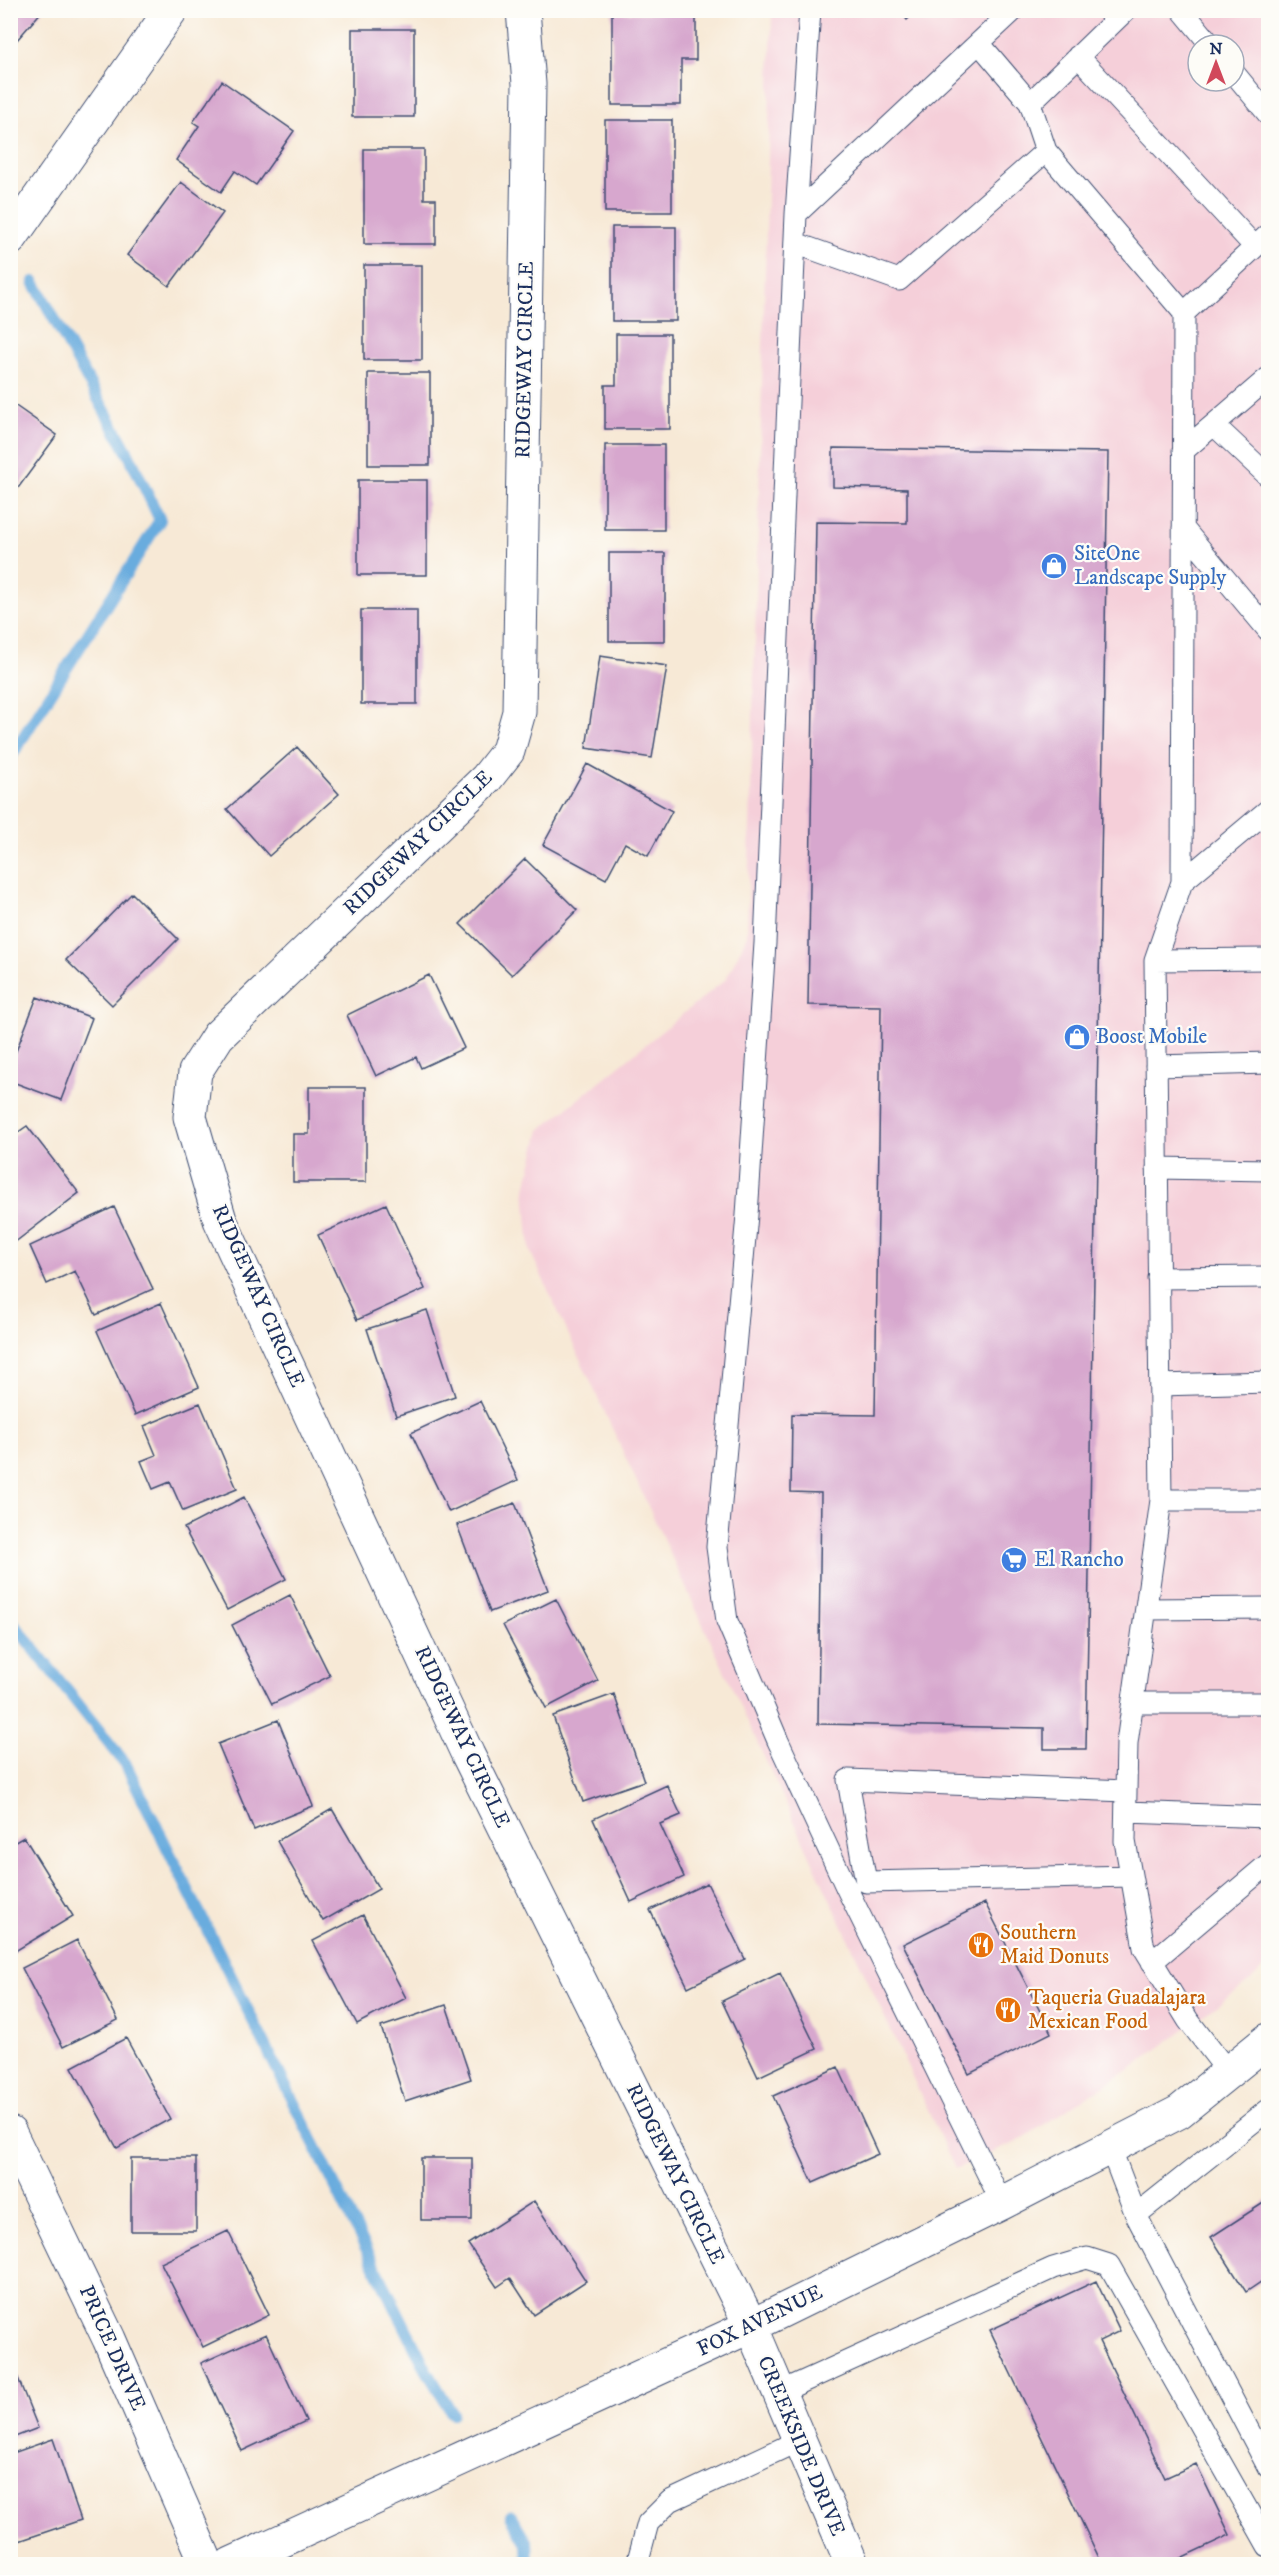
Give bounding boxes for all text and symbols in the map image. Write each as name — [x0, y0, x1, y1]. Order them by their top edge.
north arrow — [1186, 33, 1246, 93]
text: N — [1209, 39, 1223, 59]
street label: RIDGEWAY CIRCLE — [510, 261, 540, 459]
place label: SiteOne Landscape Supply — [1074, 541, 1227, 591]
shop icon: SiteOne Landscape Supply — [1039, 551, 1069, 581]
street label: RIDGEWAY CIRCLE — [338, 765, 498, 921]
shop icon: Boost Mobile — [1062, 1022, 1092, 1052]
place label: Boost Mobile — [1096, 1024, 1208, 1050]
street label: RIDGEWAY CIRCLE — [206, 1200, 310, 1392]
supermarket icon: El Rancho — [999, 1545, 1029, 1575]
place label: El Rancho — [1034, 1547, 1124, 1573]
street label: RIDGEWAY CIRCLE — [408, 1642, 516, 1832]
place label: Southern Maid Donuts — [1000, 1920, 1109, 1970]
restaurant icon: Southern Maid Donuts — [966, 1930, 996, 1960]
place label: Taqueria Guadalajara Mexican Food — [1028, 1985, 1206, 2035]
restaurant icon: Taqueria Guadalajara Mexican Food — [993, 1995, 1023, 2025]
street label: RIDGEWAY CIRCLE — [620, 2080, 730, 2269]
street label: FOX AVENUE — [693, 2279, 827, 2363]
street label: PRICE DRIVE — [73, 2281, 151, 2415]
street label: CREEKSIDE DRIVE — [751, 2352, 851, 2540]

